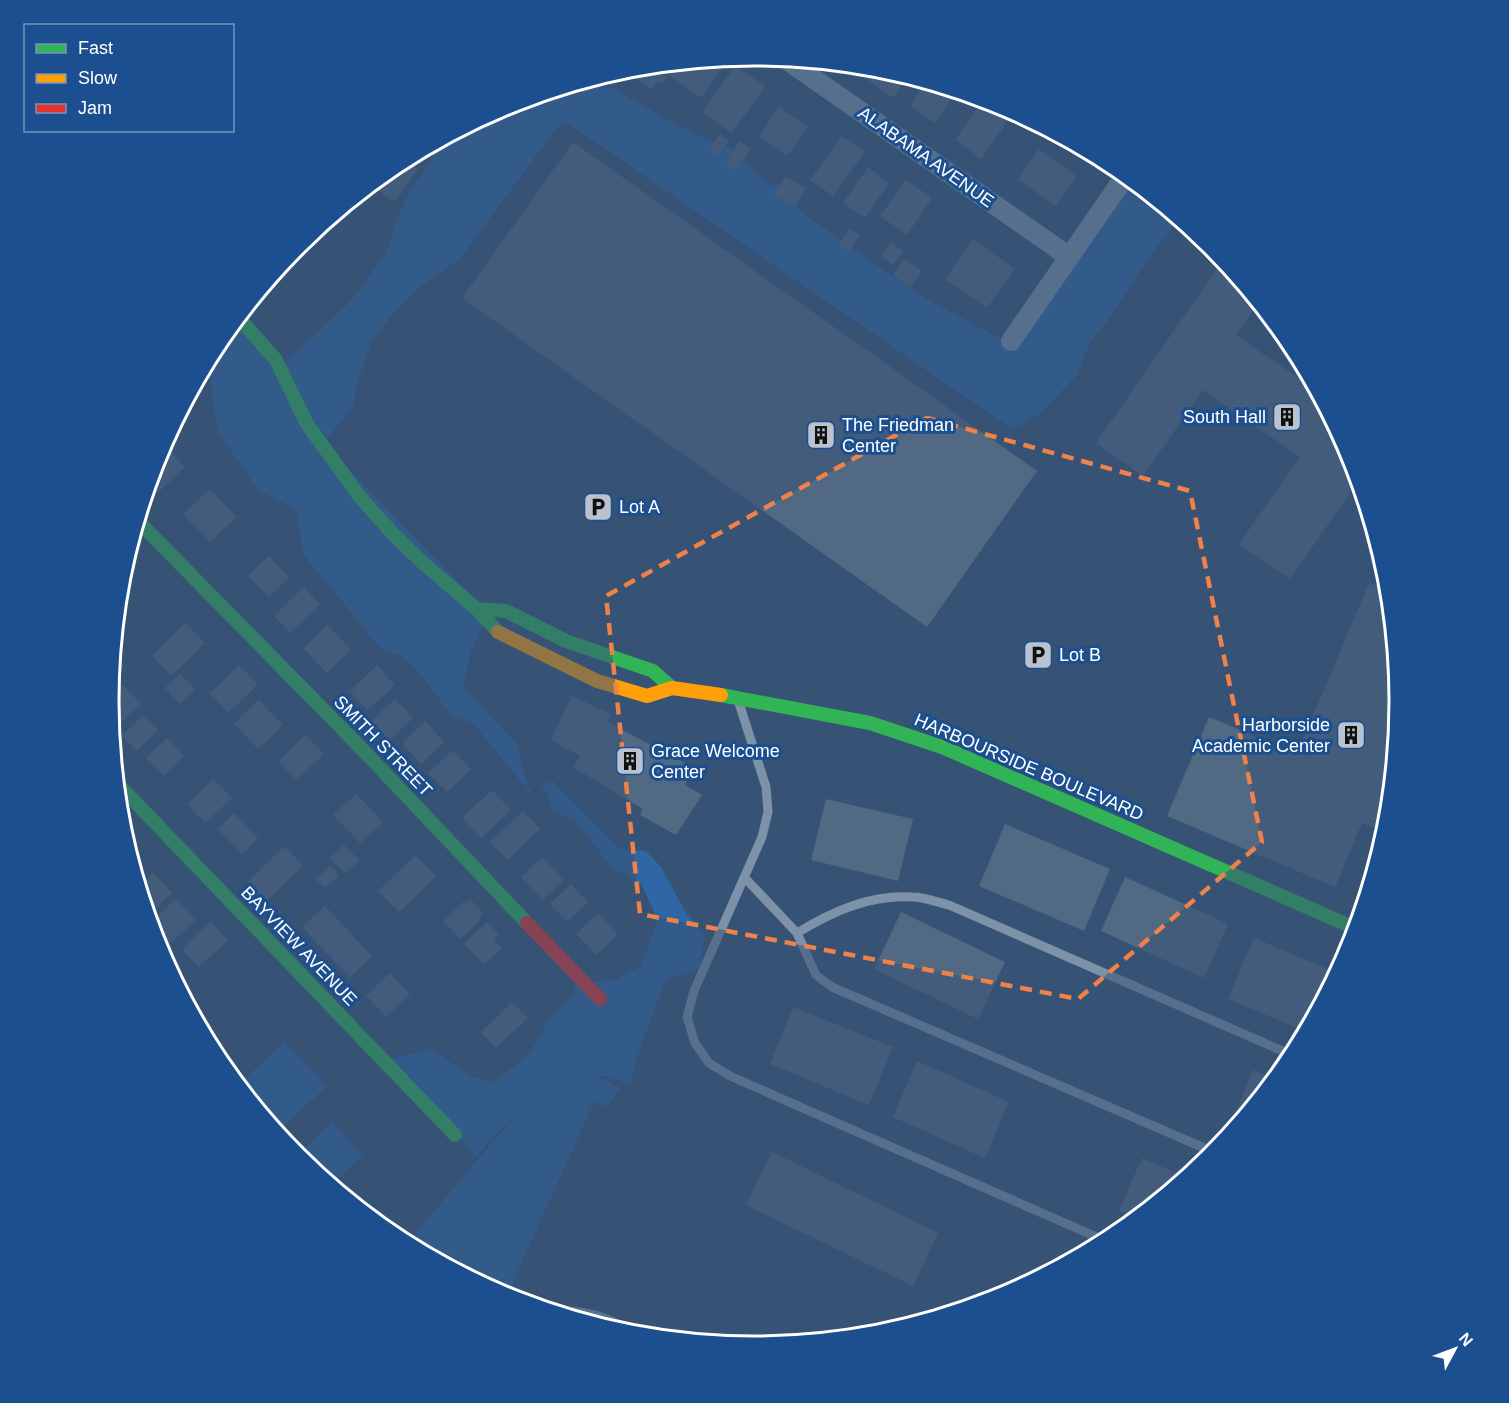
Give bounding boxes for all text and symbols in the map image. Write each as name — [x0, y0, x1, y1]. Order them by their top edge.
legend — [24, 24, 234, 132]
text: Fast — [78, 38, 113, 58]
text: Slow — [78, 68, 118, 88]
text: Jam — [78, 98, 112, 118]
street label: ALABAMA AVENUE — [854, 103, 998, 211]
building icon: South Hall — [1271, 401, 1303, 433]
place label: South Hall — [1183, 407, 1266, 427]
place label: The Friedman Center — [842, 415, 954, 456]
building icon: The Friedman Center — [805, 419, 837, 451]
parking icon: Lot A — [582, 491, 614, 523]
place label: Lot A — [619, 497, 660, 517]
parking icon: Lot B — [1022, 639, 1054, 671]
place label: Lot B — [1059, 645, 1101, 665]
street label: SMITH STREET — [330, 692, 436, 800]
street label: HARBOURSIDE BOULEVARD — [912, 710, 1146, 824]
place label: Harborside Academic Center — [1192, 715, 1330, 756]
building icon: Harborside Academic Center — [1335, 719, 1367, 751]
place label: Grace Welcome Center — [651, 741, 780, 782]
building icon: Grace Welcome Center — [614, 745, 646, 777]
street label: BAYVIEW AVENUE — [237, 882, 361, 1010]
north arrow — [1425, 1319, 1485, 1379]
text: N — [1456, 1330, 1476, 1349]

